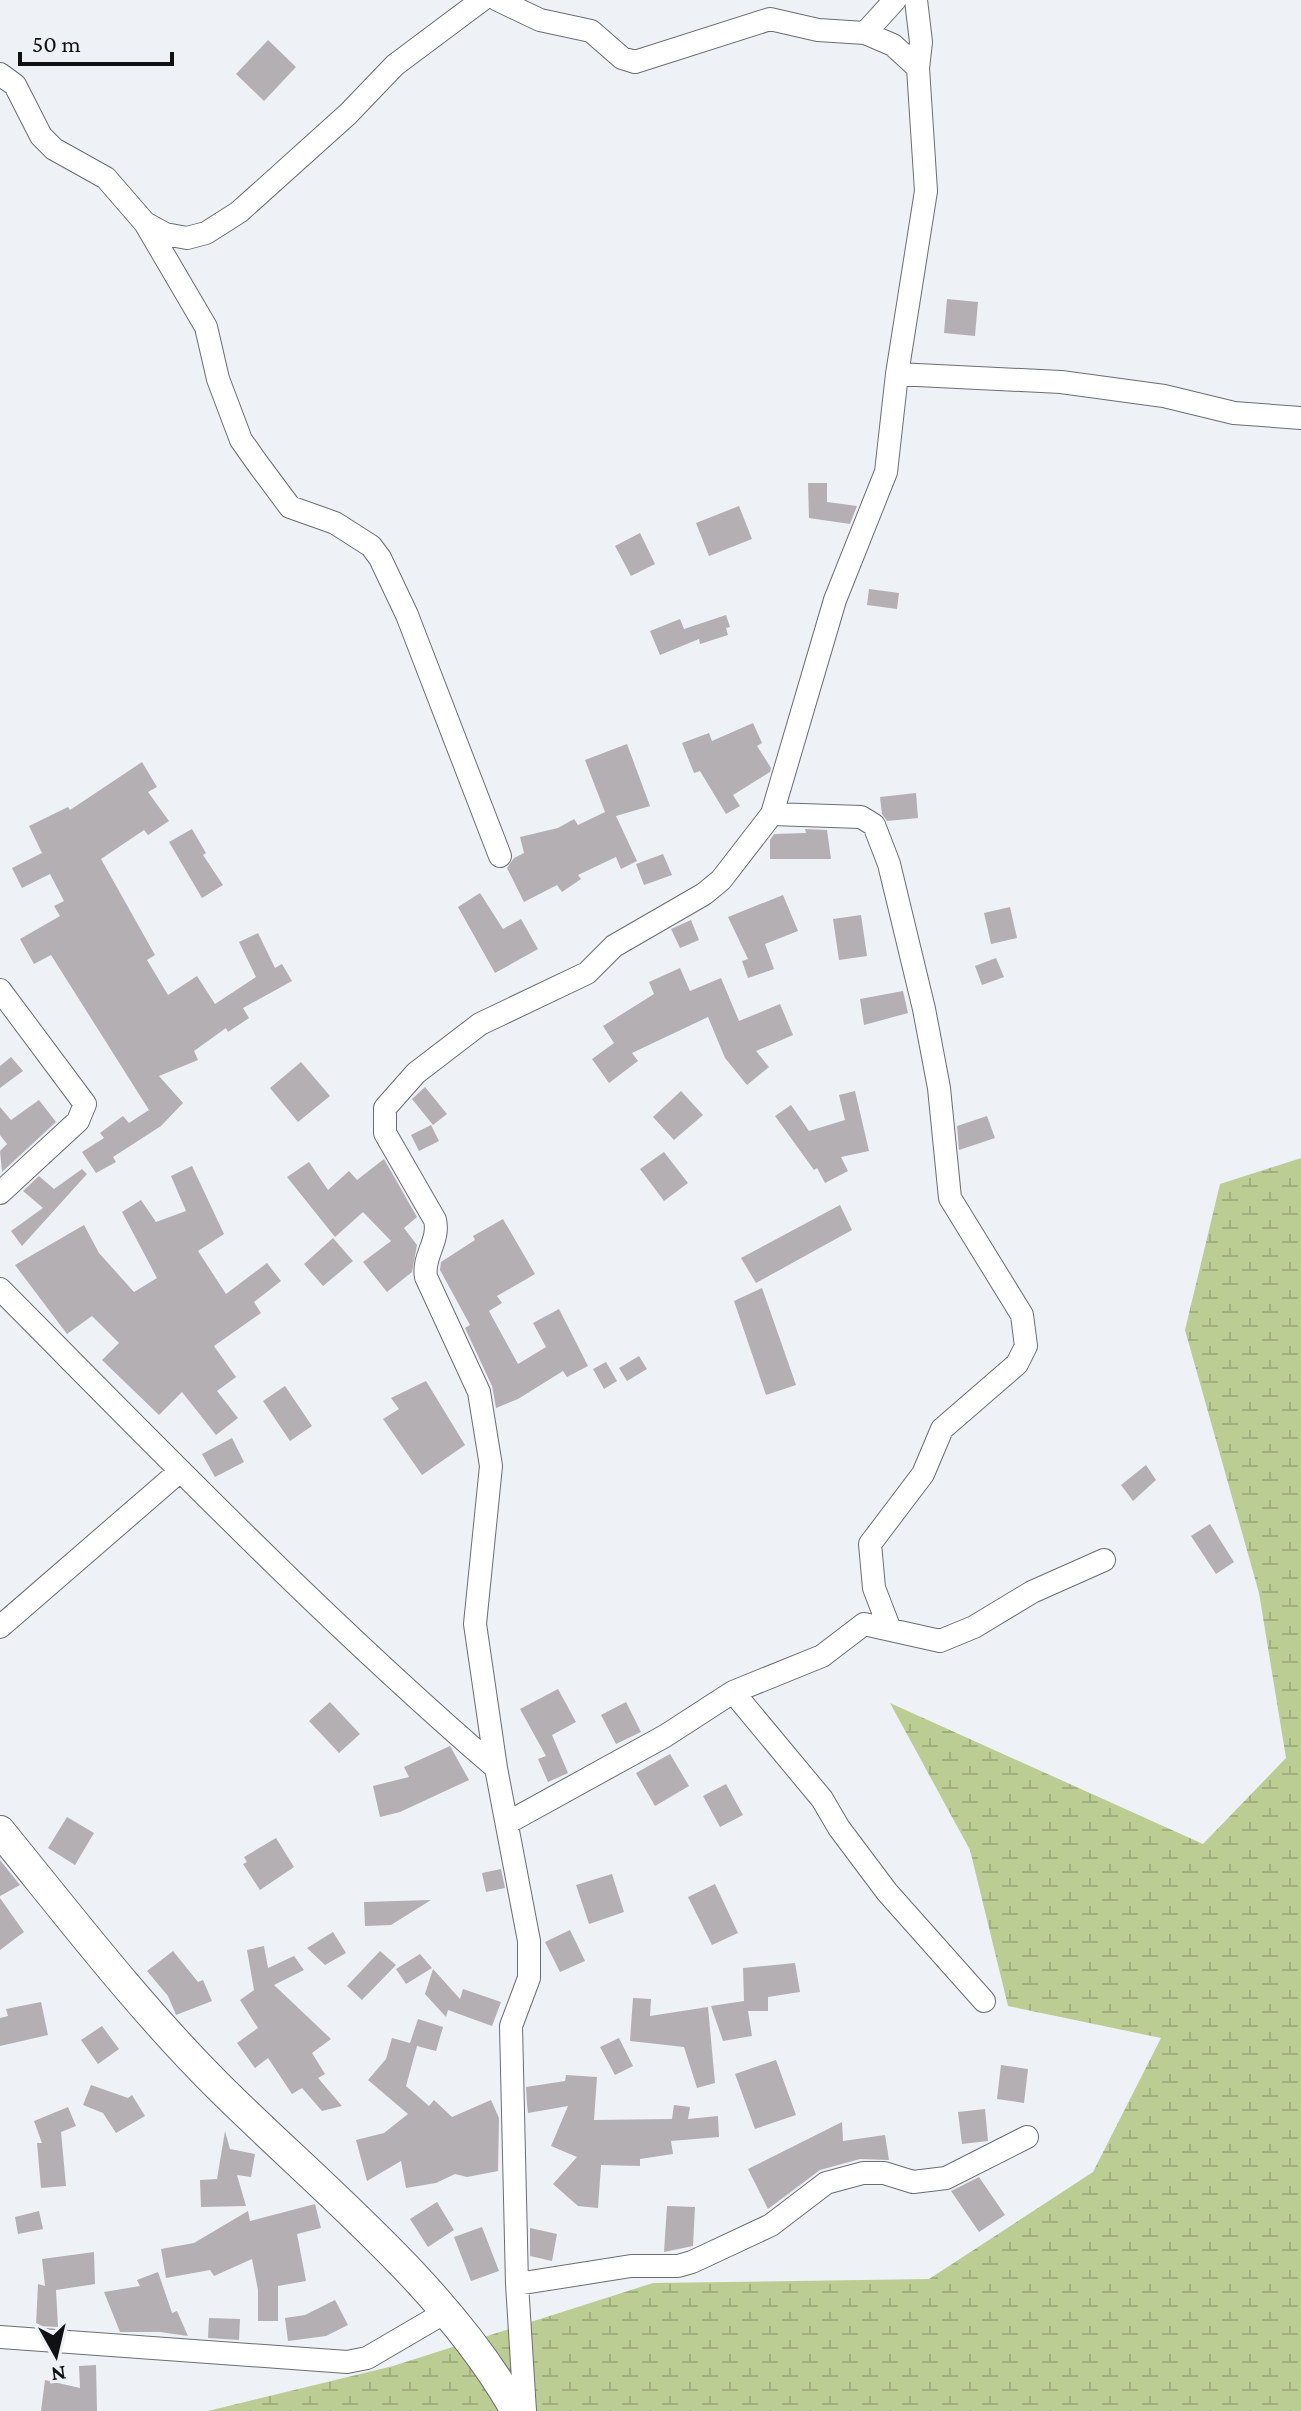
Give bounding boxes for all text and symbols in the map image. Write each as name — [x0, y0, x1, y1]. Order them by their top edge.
scale bar — [20, 16, 172, 66]
text: 50 m — [32, 30, 81, 57]
north arrow — [16, 2315, 96, 2395]
text: N — [50, 2361, 68, 2388]

